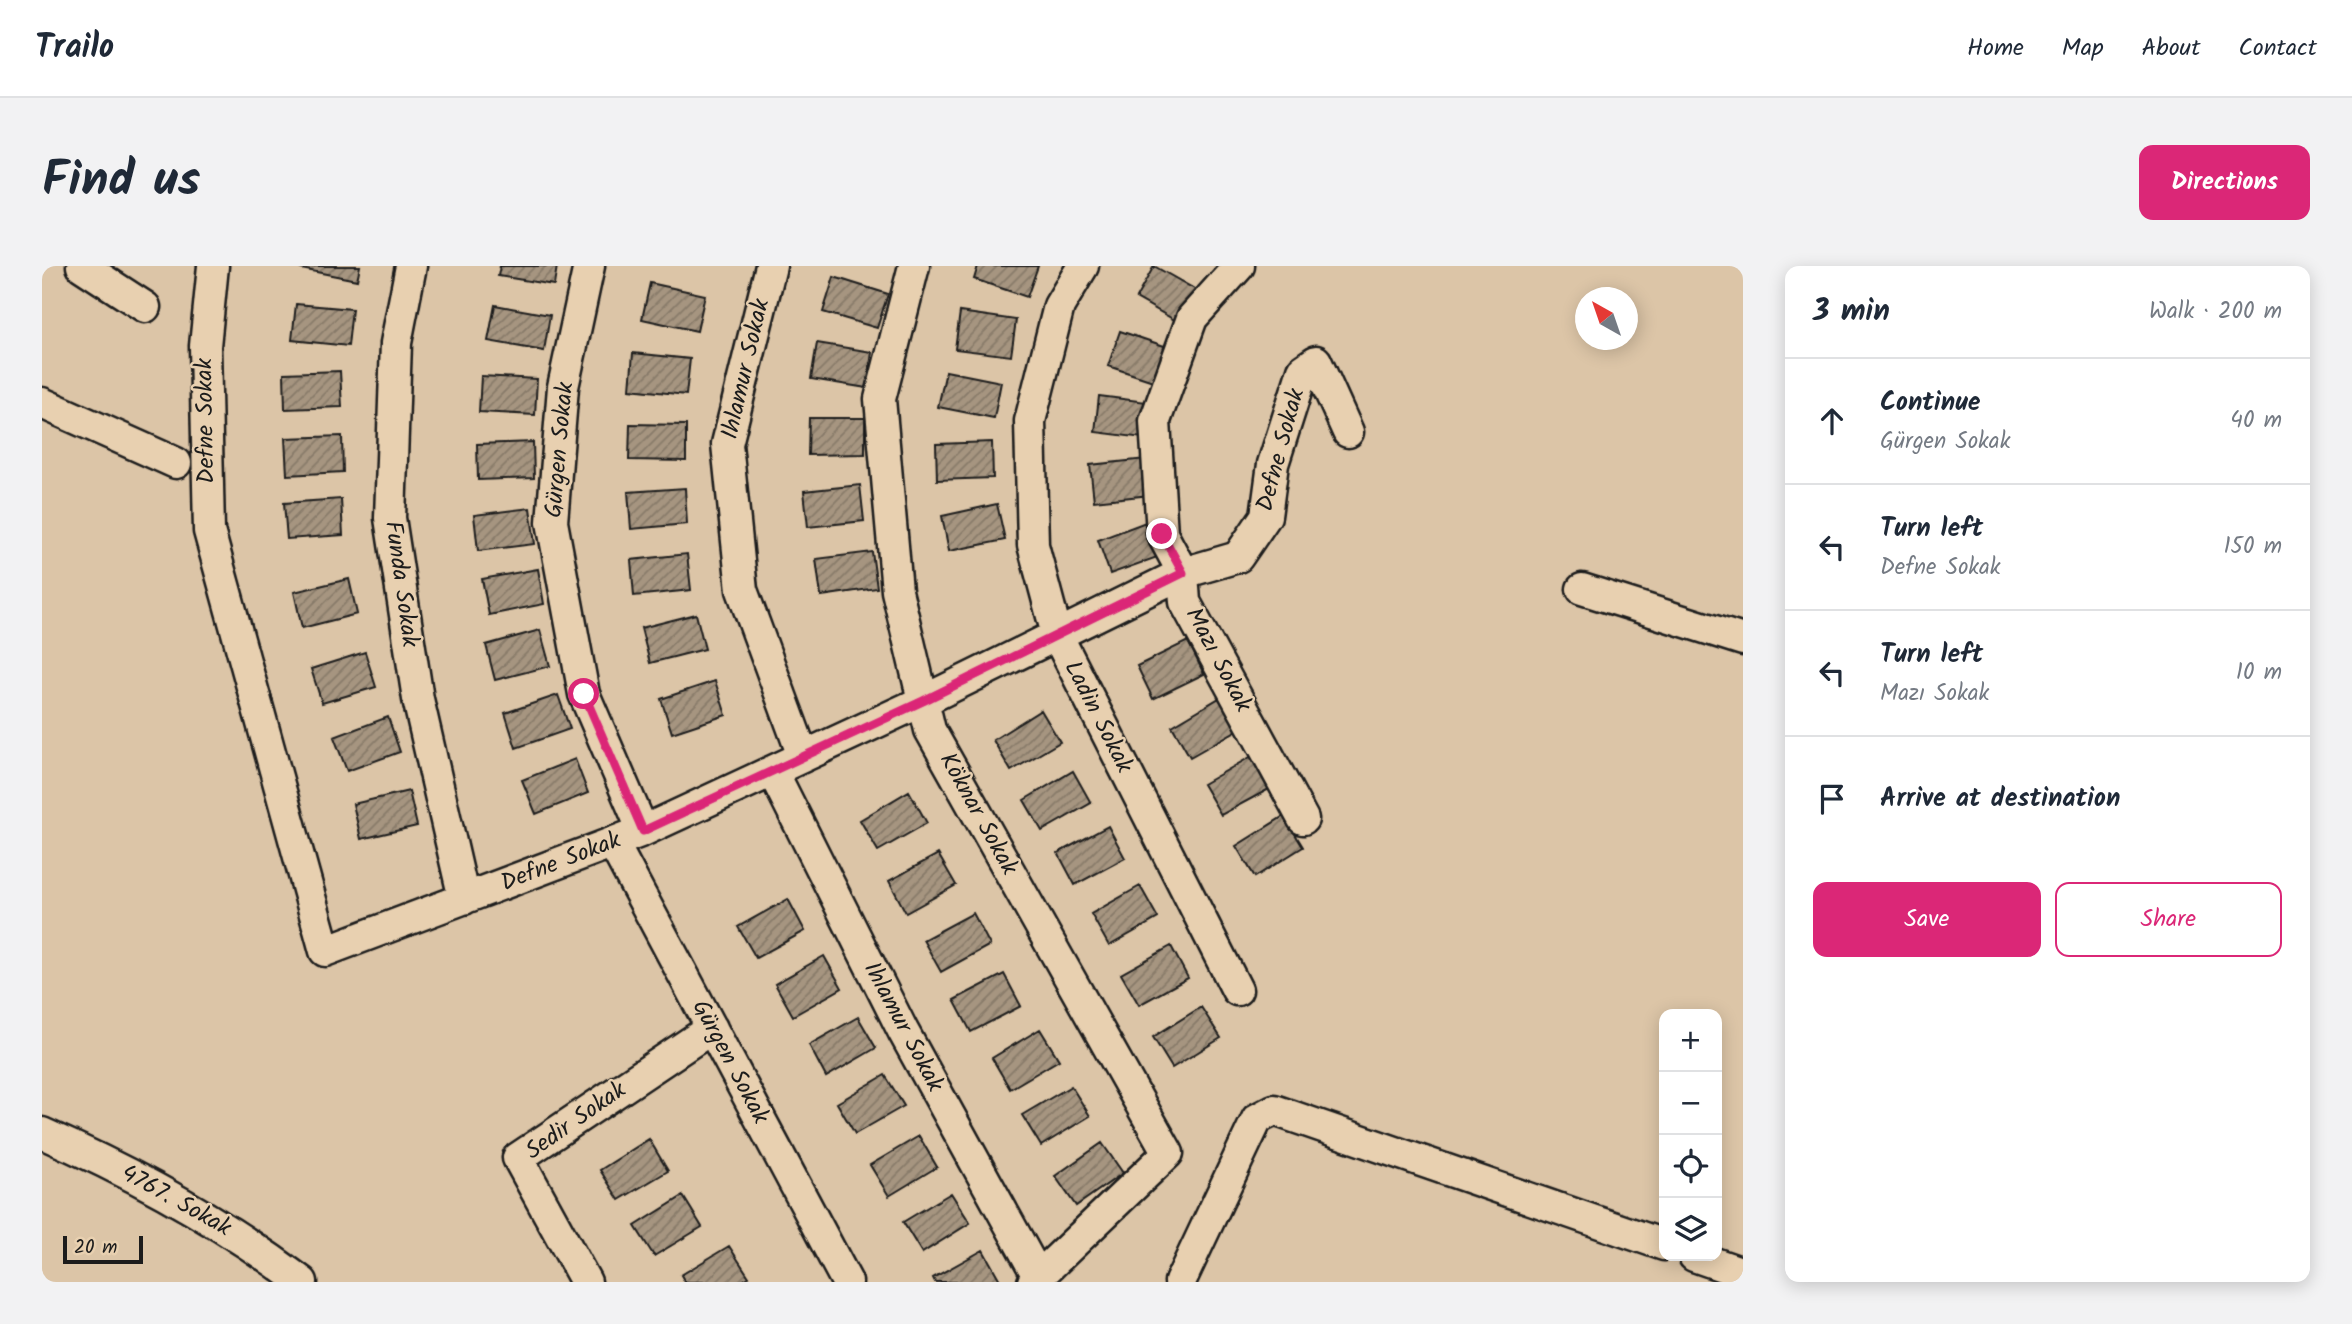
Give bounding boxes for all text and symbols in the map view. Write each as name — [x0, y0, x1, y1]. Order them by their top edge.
text: Trailo — [35, 22, 114, 75]
text: Home — [1967, 29, 2024, 68]
text: Map — [2062, 29, 2104, 68]
text: About — [2142, 29, 2200, 68]
text: Contact — [2238, 29, 2317, 68]
text: Find us — [42, 143, 200, 221]
button: Directions — [2139, 145, 2310, 220]
north arrow — [1575, 287, 1638, 350]
text: 3 min — [1813, 288, 1890, 336]
street label: Ihlamur Sokak — [711, 294, 781, 443]
text: Walk · 200 m — [2149, 294, 2282, 330]
street label: Defne Sokak — [185, 357, 227, 484]
street label: Gürgen Sokak — [535, 380, 585, 519]
text: Continue — [1880, 382, 1981, 424]
street label: Defne Sokak — [1246, 383, 1316, 516]
icon: ahead — [1813, 402, 1851, 440]
text: 40 m — [2230, 403, 2282, 439]
text: Gürgen Sokak — [1880, 424, 2010, 460]
text: Turn left — [1880, 508, 1983, 550]
street label: Funda Sokak — [373, 518, 429, 650]
route end — [1146, 518, 1177, 549]
icon: left — [1813, 528, 1851, 566]
text: 150 m — [2223, 529, 2282, 565]
text: Defne Sokak — [1880, 550, 2001, 586]
street label: Mazı Sokak — [1174, 601, 1262, 720]
text: Turn left — [1880, 634, 1983, 676]
street label: Ladin Sokak — [1053, 654, 1143, 781]
icon: left — [1813, 654, 1851, 692]
text: 10 m — [2236, 655, 2282, 691]
text: Mazı Sokak — [1880, 676, 1989, 712]
route start — [568, 678, 599, 709]
street label: Köknar Sokak — [928, 745, 1028, 883]
text: Arrive at destination — [1880, 778, 2120, 820]
icon: arrive — [1813, 780, 1851, 818]
street label: Defne Sokak — [495, 821, 627, 903]
button: Save — [1813, 882, 2041, 957]
button: Share — [2055, 882, 2282, 957]
street label: Ihlamur Sokak — [852, 955, 954, 1100]
street label: Gürgen Sokak — [681, 993, 780, 1132]
map controls — [1659, 1009, 1722, 1261]
button: + — [1659, 1009, 1722, 1072]
street label: Sedir Sokak — [517, 1071, 635, 1170]
button: − — [1659, 1072, 1722, 1135]
button: locate — [1659, 1135, 1722, 1198]
street label: 4767. Sokak — [113, 1155, 239, 1248]
button: layers — [1659, 1198, 1722, 1261]
scale bar — [63, 1233, 144, 1265]
text: 20 m — [74, 1233, 117, 1263]

